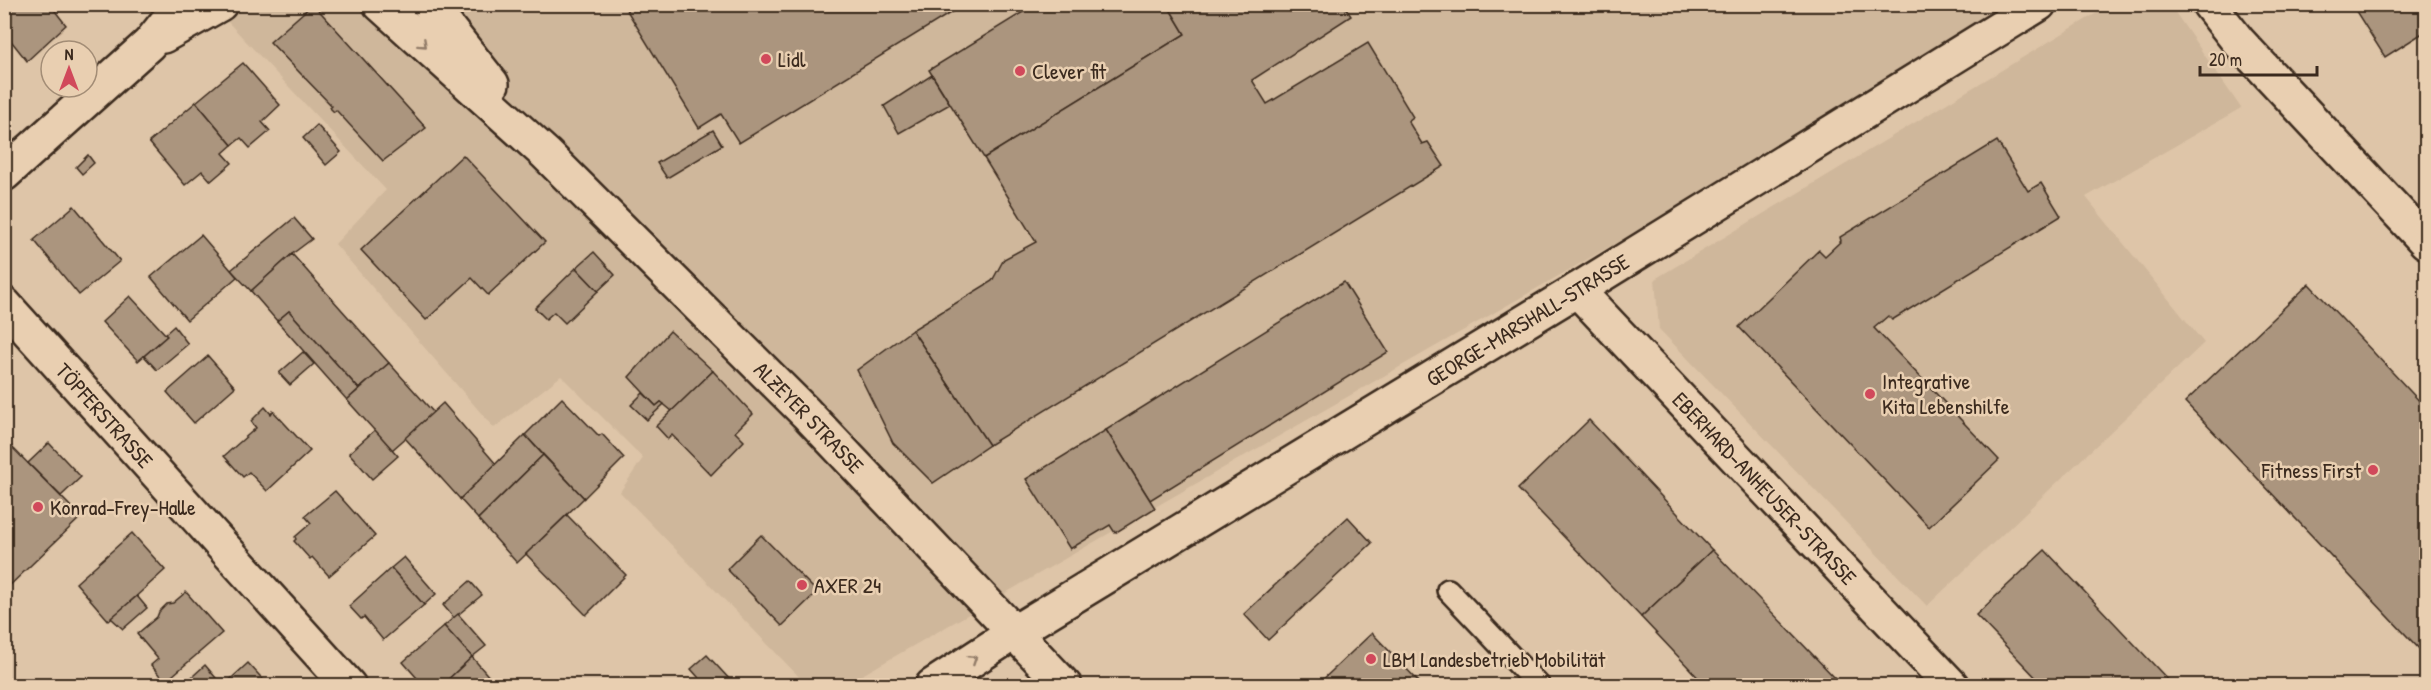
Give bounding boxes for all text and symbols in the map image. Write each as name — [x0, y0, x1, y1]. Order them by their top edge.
one-way arrow — [416, 37, 427, 48]
north arrow — [39, 39, 99, 99]
scale bar — [2200, 39, 2317, 77]
text: N — [65, 43, 74, 65]
place label: Lidl — [778, 44, 806, 74]
text: 20 m — [2209, 47, 2242, 72]
marker: Lidl — [759, 52, 773, 66]
place label: Clever fit — [1032, 56, 1107, 86]
marker: Clever fit — [1013, 64, 1027, 78]
street label: GEORGE-MARSHALL-STRASSE — [1420, 246, 1635, 394]
street label: ALZEYER STRASSE — [748, 355, 871, 480]
street label: TÖPFERSTRASSE — [49, 356, 160, 475]
place label: Integrative Kita Lebenshilfe — [1882, 366, 2010, 421]
street label: EBERHARD-ANHEUSER-STRASSE — [1666, 385, 1864, 591]
marker: Integrative Kita Lebenshilfe — [1863, 387, 1877, 401]
place label: Fitness First — [2261, 455, 2361, 485]
marker: Fitness First — [2366, 463, 2380, 477]
place label: Konrad-Frey-Halle — [50, 492, 196, 522]
marker: Konrad-Frey-Halle — [31, 500, 45, 514]
place label: AXER 24 — [814, 570, 881, 600]
marker: AXER 24 — [795, 578, 809, 592]
place label: LBM Landesbetrieb Mobilität — [1383, 644, 1606, 674]
marker: LBM Landesbetrieb Mobilität — [1364, 652, 1378, 666]
one-way arrow — [967, 654, 977, 666]

